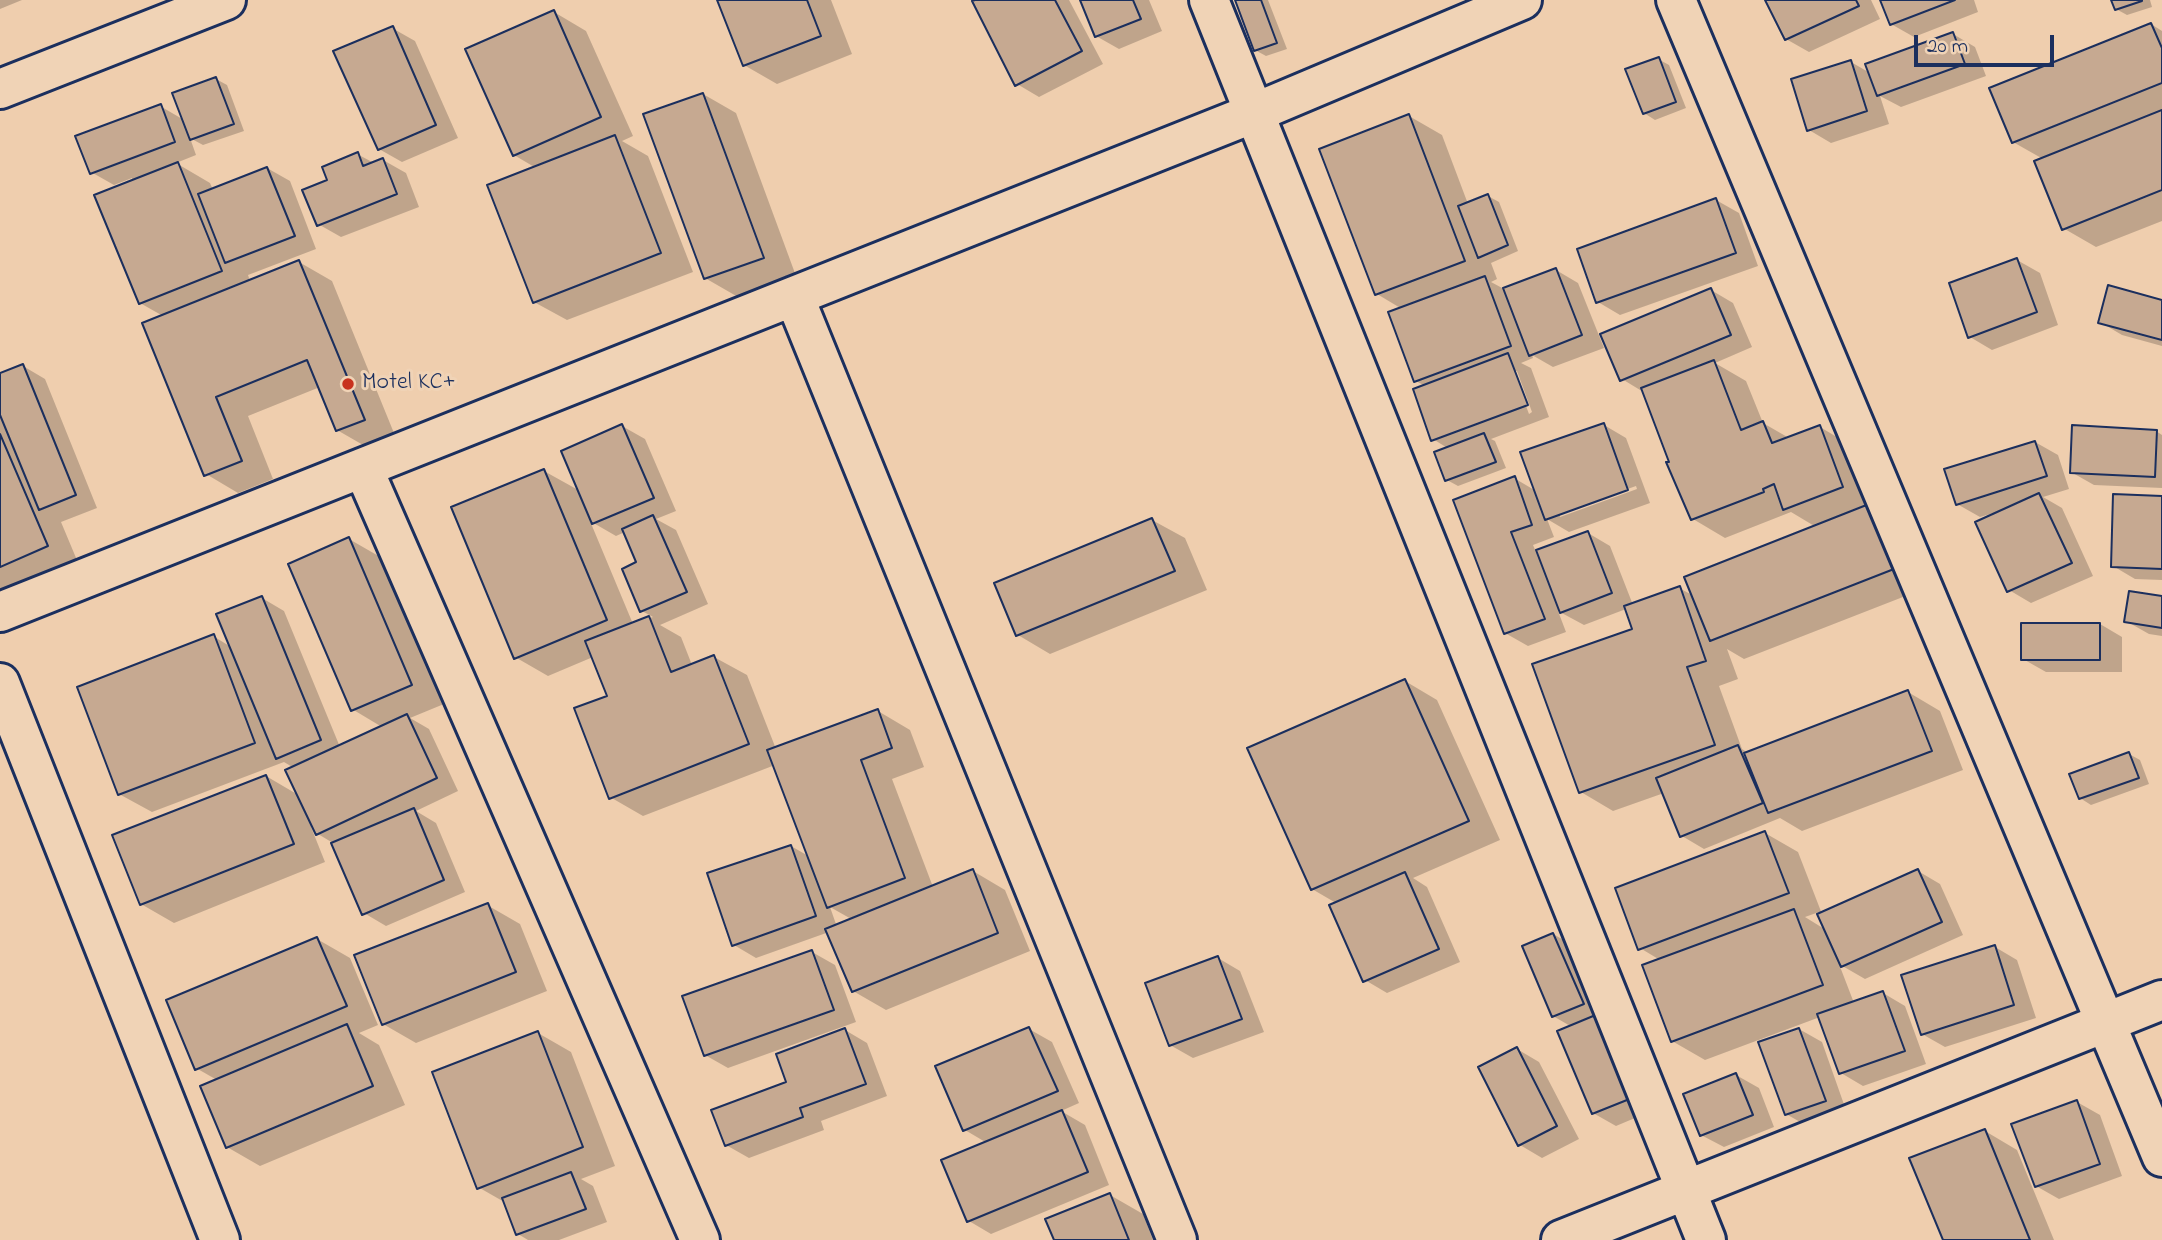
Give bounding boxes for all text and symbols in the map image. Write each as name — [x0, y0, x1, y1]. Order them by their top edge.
scale bar — [1917, 21, 2057, 65]
text: 20 m — [1927, 32, 1968, 62]
place label: Motel KC+ — [362, 370, 456, 398]
marker: Motel KC+ — [340, 376, 356, 392]

